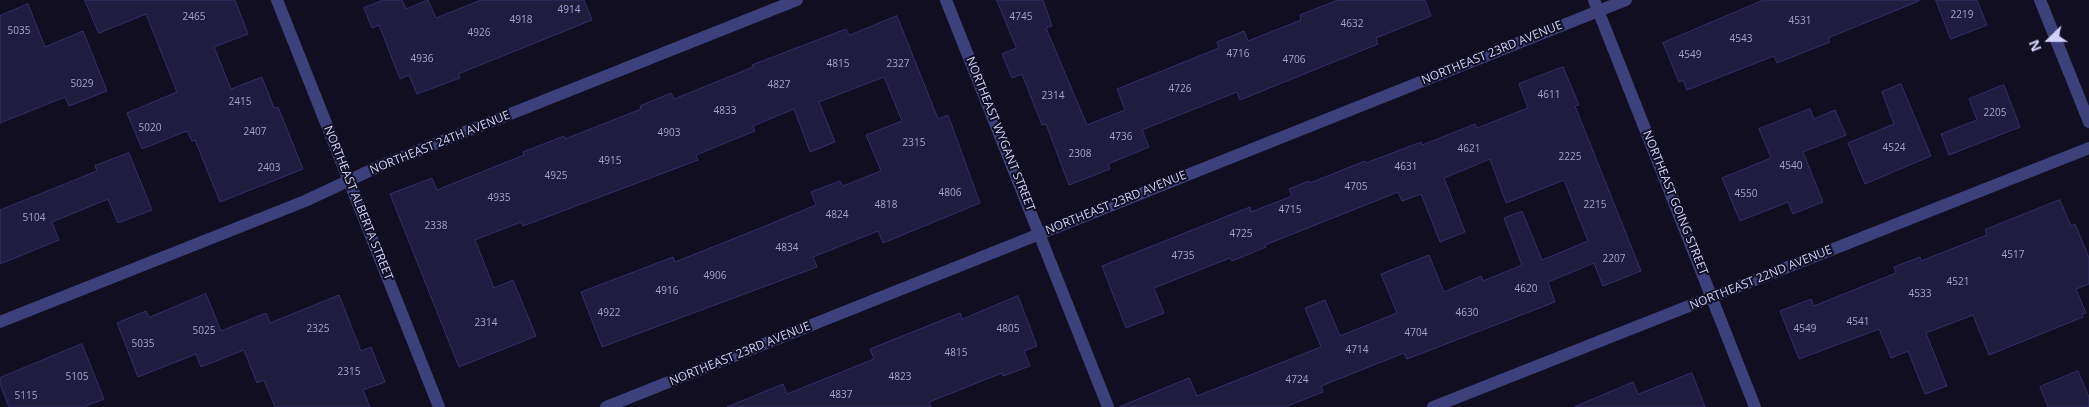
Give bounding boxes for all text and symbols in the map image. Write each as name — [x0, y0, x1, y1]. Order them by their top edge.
house number: 4914 — [558, 4, 580, 16]
house number: 2219 — [1951, 9, 1973, 21]
house number: 2465 — [183, 11, 205, 23]
house number: 4745 — [1010, 11, 1032, 23]
house number: 4918 — [510, 14, 532, 26]
house number: 4531 — [1789, 15, 1811, 27]
north arrow — [2024, 15, 2074, 65]
house number: 4632 — [1341, 18, 1363, 30]
street label: NORTHEAST 23RD AVENUE — [1419, 18, 1565, 88]
house number: 5035 — [8, 25, 30, 37]
house number: 4926 — [468, 27, 490, 39]
house number: 4543 — [1730, 33, 1752, 45]
text: N — [2024, 37, 2046, 55]
house number: 4716 — [1227, 48, 1249, 60]
house number: 4549 — [1679, 49, 1701, 61]
house number: 4936 — [411, 53, 433, 65]
house number: 4706 — [1283, 54, 1305, 66]
street label: NORTHEAST WYGANT STREET — [962, 55, 1038, 213]
house number: 4815 — [827, 58, 849, 70]
house number: 2327 — [887, 58, 909, 70]
house number: 5029 — [71, 78, 93, 90]
house number: 4827 — [768, 79, 790, 91]
house number: 4726 — [1169, 83, 1191, 95]
house number: 4611 — [1538, 89, 1560, 101]
house number: 2314 — [1042, 90, 1064, 102]
house number: 2415 — [229, 96, 251, 108]
house number: 4833 — [714, 105, 736, 117]
house number: 2205 — [1984, 107, 2006, 119]
street label: NORTHEAST 24TH AVENUE — [368, 108, 512, 178]
house number: 5020 — [139, 122, 161, 134]
street label: NORTHEAST ALBERTA STREET — [320, 124, 396, 282]
house number: 2407 — [244, 126, 266, 138]
house number: 4903 — [658, 127, 680, 139]
street label: NORTHEAST GOING STREET — [1639, 129, 1711, 277]
house number: 4736 — [1110, 131, 1132, 143]
house number: 2315 — [903, 137, 925, 149]
house number: 4524 — [1883, 142, 1905, 154]
house number: 4621 — [1458, 143, 1480, 155]
house number: 2308 — [1069, 148, 1091, 160]
house number: 2225 — [1559, 151, 1581, 163]
house number: 4915 — [599, 155, 621, 167]
house number: 4540 — [1780, 160, 1802, 172]
house number: 4631 — [1395, 161, 1417, 173]
house number: 2403 — [258, 162, 280, 174]
street label: NORTHEAST 23RD AVENUE — [1043, 168, 1189, 238]
house number: 4925 — [545, 170, 567, 182]
house number: 4705 — [1345, 181, 1367, 193]
house number: 4806 — [939, 187, 961, 199]
house number: 4550 — [1735, 188, 1757, 200]
house number: 4935 — [488, 192, 510, 204]
house number: 4818 — [875, 199, 897, 211]
house number: 2215 — [1584, 199, 1606, 211]
house number: 4715 — [1279, 204, 1301, 216]
house number: 4824 — [826, 209, 848, 221]
house number: 5104 — [23, 212, 45, 224]
house number: 2338 — [425, 220, 447, 232]
house number: 4725 — [1230, 228, 1252, 240]
house number: 4834 — [776, 242, 798, 254]
street label: NORTHEAST 22ND AVENUE — [1688, 243, 1834, 313]
house number: 4517 — [2002, 249, 2024, 261]
house number: 4735 — [1172, 250, 1194, 262]
house number: 2207 — [1603, 253, 1625, 265]
house number: 4906 — [704, 270, 726, 282]
house number: 4521 — [1947, 276, 1969, 288]
house number: 4620 — [1515, 283, 1537, 295]
house number: 4916 — [656, 285, 678, 297]
house number: 4533 — [1909, 288, 1931, 300]
house number: 4922 — [598, 307, 620, 319]
house number: 4630 — [1456, 307, 1478, 319]
house number: 4541 — [1847, 316, 1869, 328]
house number: 2314 — [475, 317, 497, 329]
street label: NORTHEAST 23RD AVENUE — [667, 319, 813, 389]
house number: 2325 — [307, 323, 329, 335]
house number: 4805 — [997, 323, 1019, 335]
house number: 4549 — [1794, 323, 1816, 335]
house number: 5025 — [193, 325, 215, 337]
house number: 4704 — [1405, 327, 1427, 339]
house number: 5035 — [132, 338, 154, 350]
house number: 4714 — [1346, 344, 1368, 356]
house number: 4815 — [945, 347, 967, 359]
house number: 2315 — [338, 366, 360, 378]
house number: 5105 — [66, 371, 88, 383]
house number: 4823 — [889, 371, 911, 383]
house number: 4724 — [1286, 374, 1308, 386]
house number: 4837 — [830, 389, 852, 401]
house number: 5115 — [15, 390, 37, 402]

